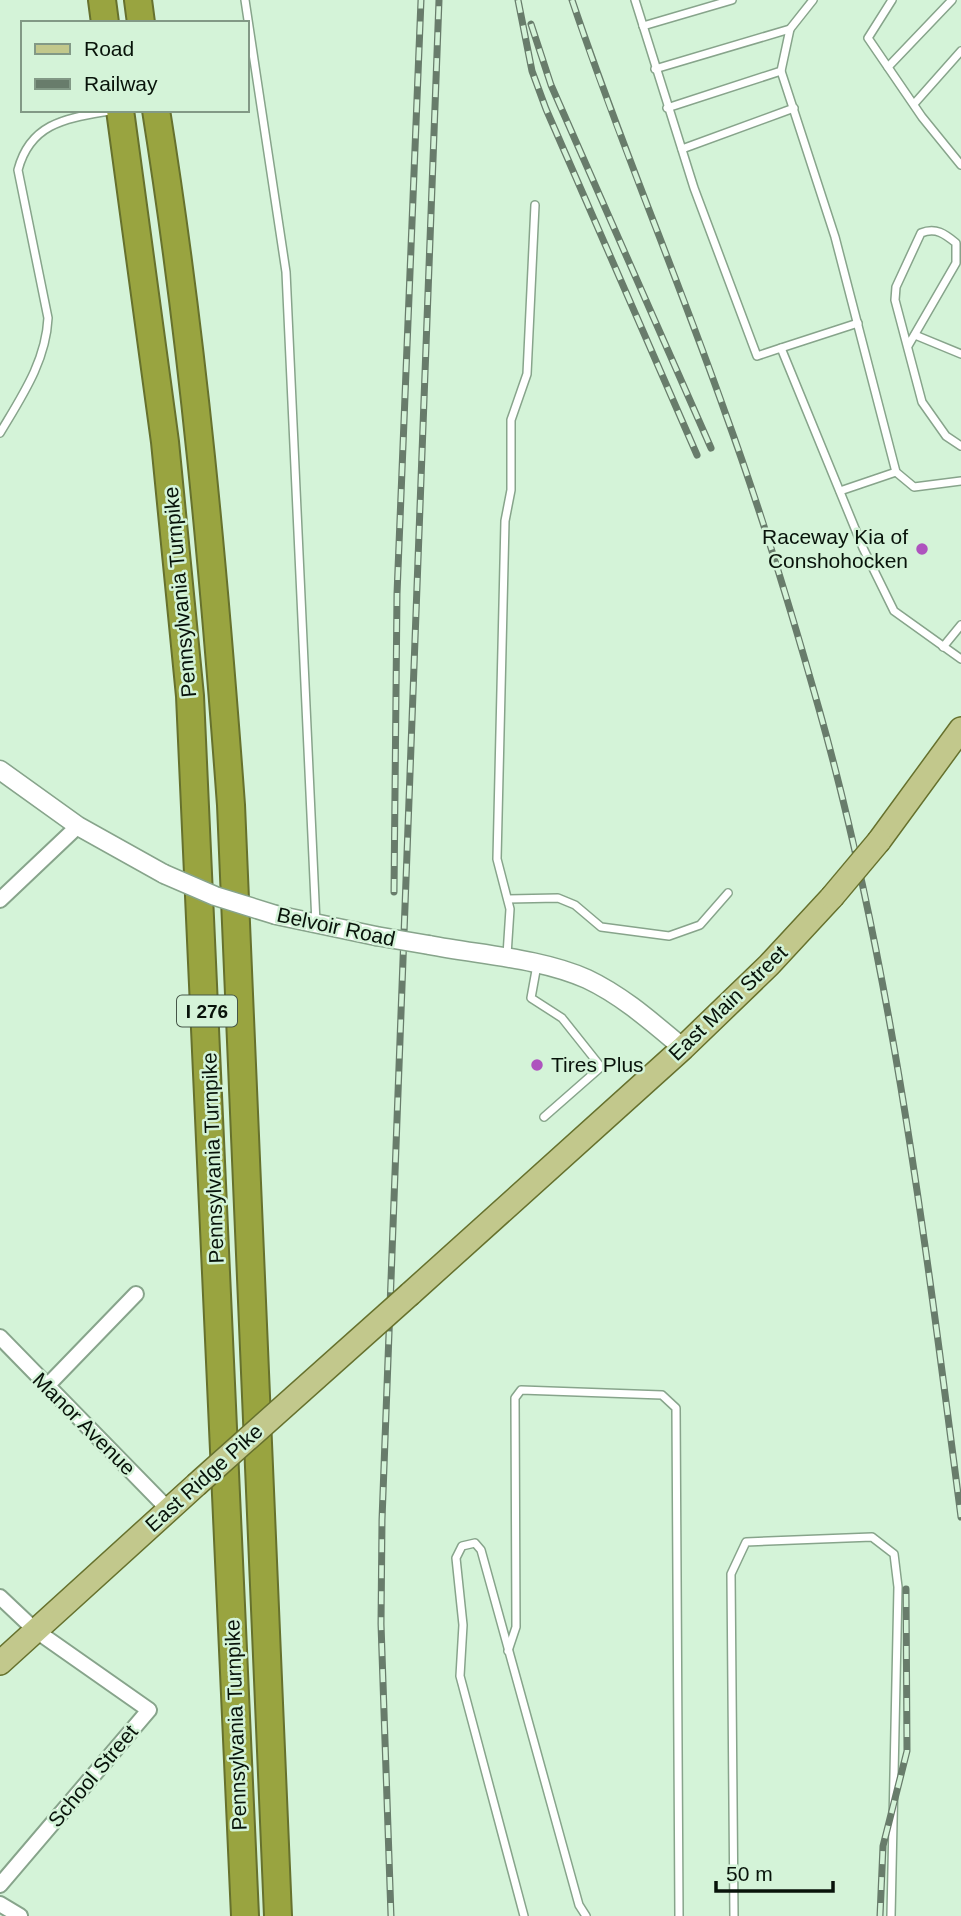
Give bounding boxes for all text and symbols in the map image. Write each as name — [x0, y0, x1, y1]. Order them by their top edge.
legend — [21, 21, 248, 112]
text: Road — [84, 37, 134, 60]
text: Railway — [84, 72, 158, 95]
street label: Pennsylvania Turnpike — [159, 486, 200, 698]
place label: Raceway Kia of Conshohocken — [762, 525, 908, 572]
marker: Raceway Kia of Conshohocken — [914, 541, 930, 557]
street label: Belvoir Road — [275, 903, 397, 950]
street label: East Main Street — [664, 940, 792, 1065]
road number: I 276 — [177, 995, 237, 1026]
street label: Pennsylvania Turnpike — [197, 1052, 228, 1264]
place label: Tires Plus — [551, 1053, 644, 1076]
marker: Tires Plus — [529, 1057, 545, 1073]
street label: Manor Avenue — [28, 1368, 140, 1480]
street label: East Ridge Pike — [140, 1419, 267, 1536]
street label: Pennsylvania Turnpike — [220, 1619, 251, 1831]
street label: School Street — [43, 1720, 142, 1831]
scale bar — [716, 1850, 833, 1894]
text: 50 m — [726, 1862, 773, 1885]

